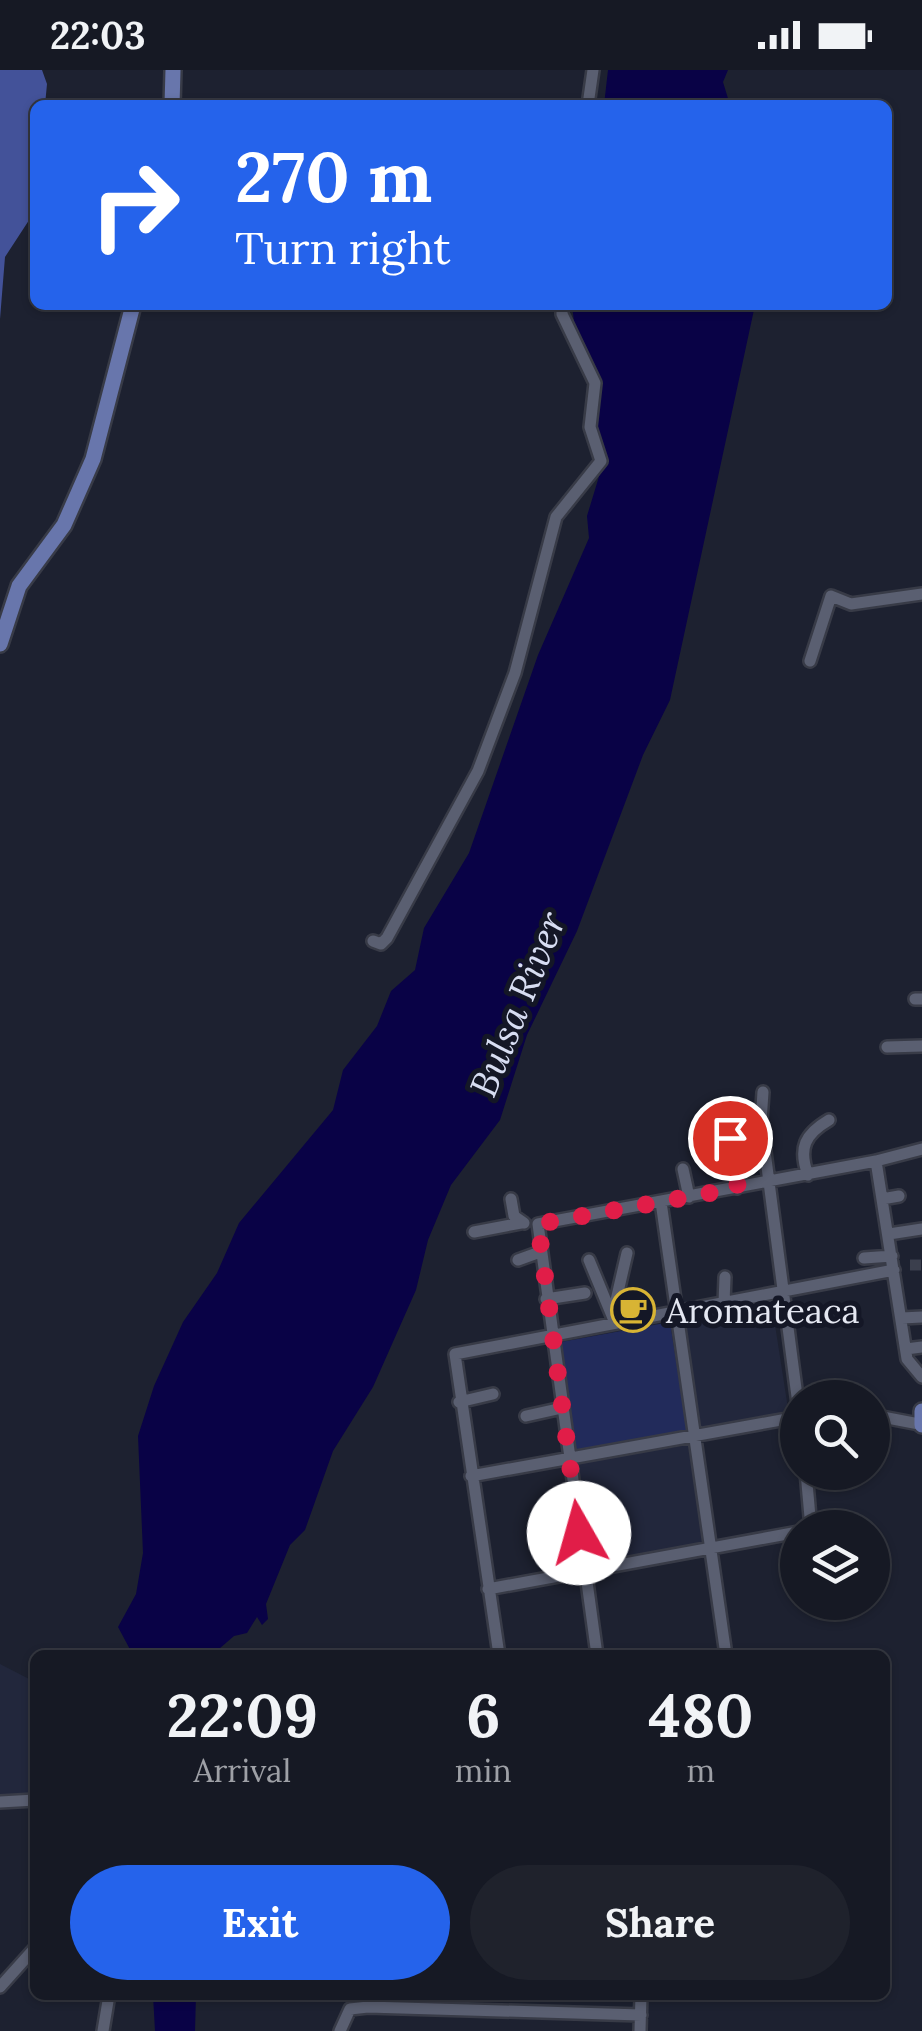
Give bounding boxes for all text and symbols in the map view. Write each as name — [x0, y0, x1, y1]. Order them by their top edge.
text: 22:03 — [50, 11, 145, 59]
text: 270 m — [235, 132, 432, 221]
icon: right — [70, 140, 200, 270]
text: Turn right — [235, 219, 451, 276]
water label: Bulsa River — [458, 904, 576, 1104]
pin — [688, 1096, 773, 1181]
icon: arrive — [703, 1111, 758, 1166]
cafe icon: Aromateaca — [610, 1287, 656, 1333]
place label: Aromateaca — [665, 1288, 860, 1333]
map controls — [780, 1380, 890, 1620]
button: search — [780, 1380, 890, 1490]
position arrow — [527, 1481, 631, 1585]
button: layers — [780, 1510, 890, 1620]
text: 22:09 — [166, 1677, 318, 1753]
text: 6 — [466, 1677, 500, 1753]
text: 480 — [648, 1677, 753, 1753]
text: Arrival — [193, 1750, 291, 1791]
text: min — [455, 1750, 512, 1791]
text: m — [687, 1750, 715, 1791]
button: Exit — [70, 1865, 450, 1980]
button: Share — [470, 1865, 850, 1980]

